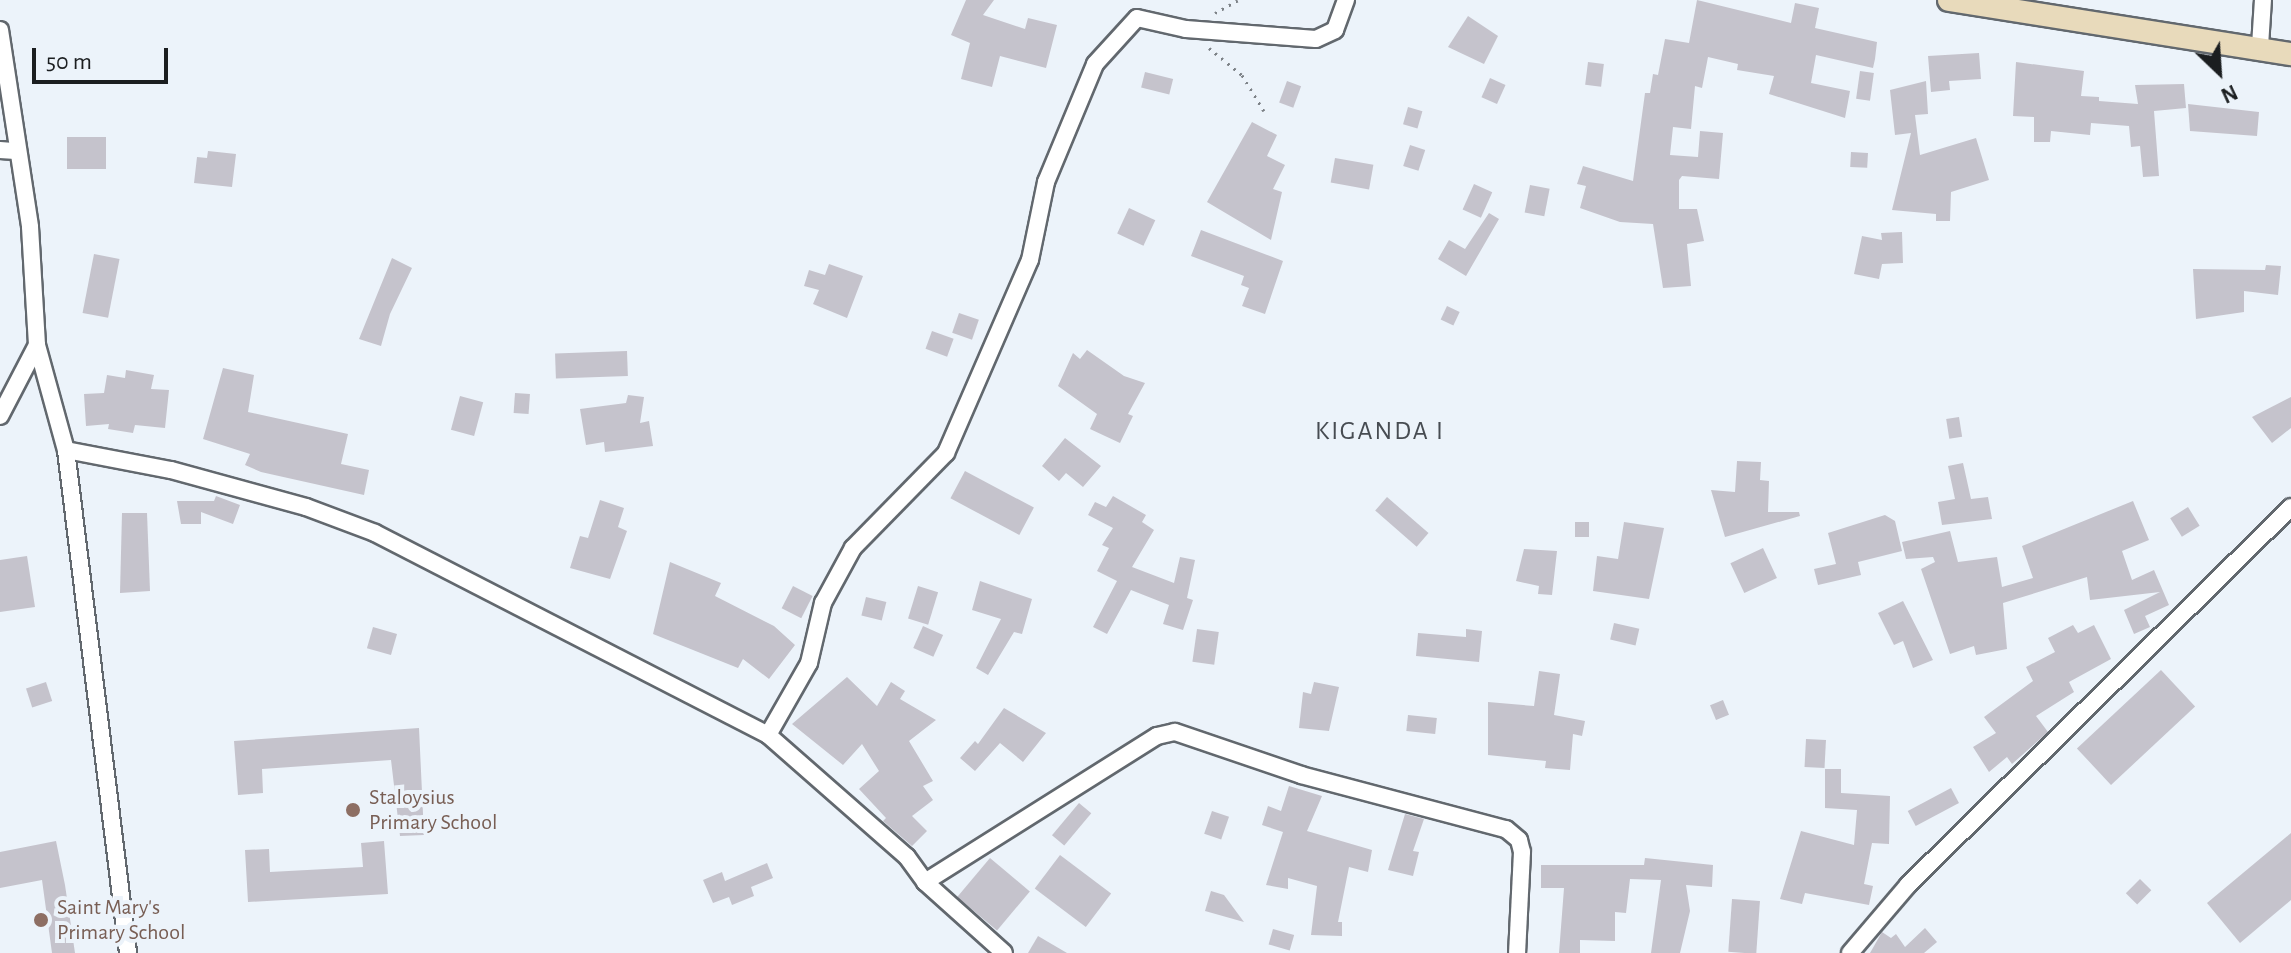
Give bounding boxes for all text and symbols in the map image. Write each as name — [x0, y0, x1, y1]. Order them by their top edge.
scale bar — [36, 32, 172, 82]
north arrow — [2179, 32, 2259, 112]
text: 50 m — [46, 50, 92, 74]
text: N — [2218, 81, 2241, 107]
district label: KIGANDA I — [1315, 416, 1445, 448]
place label: Staloysius Primary School — [369, 784, 497, 836]
marker: Staloysius Primary School — [344, 801, 362, 819]
place label: Saint Mary's Primary School — [57, 894, 185, 946]
marker: Saint Mary's Primary School — [32, 911, 50, 929]

